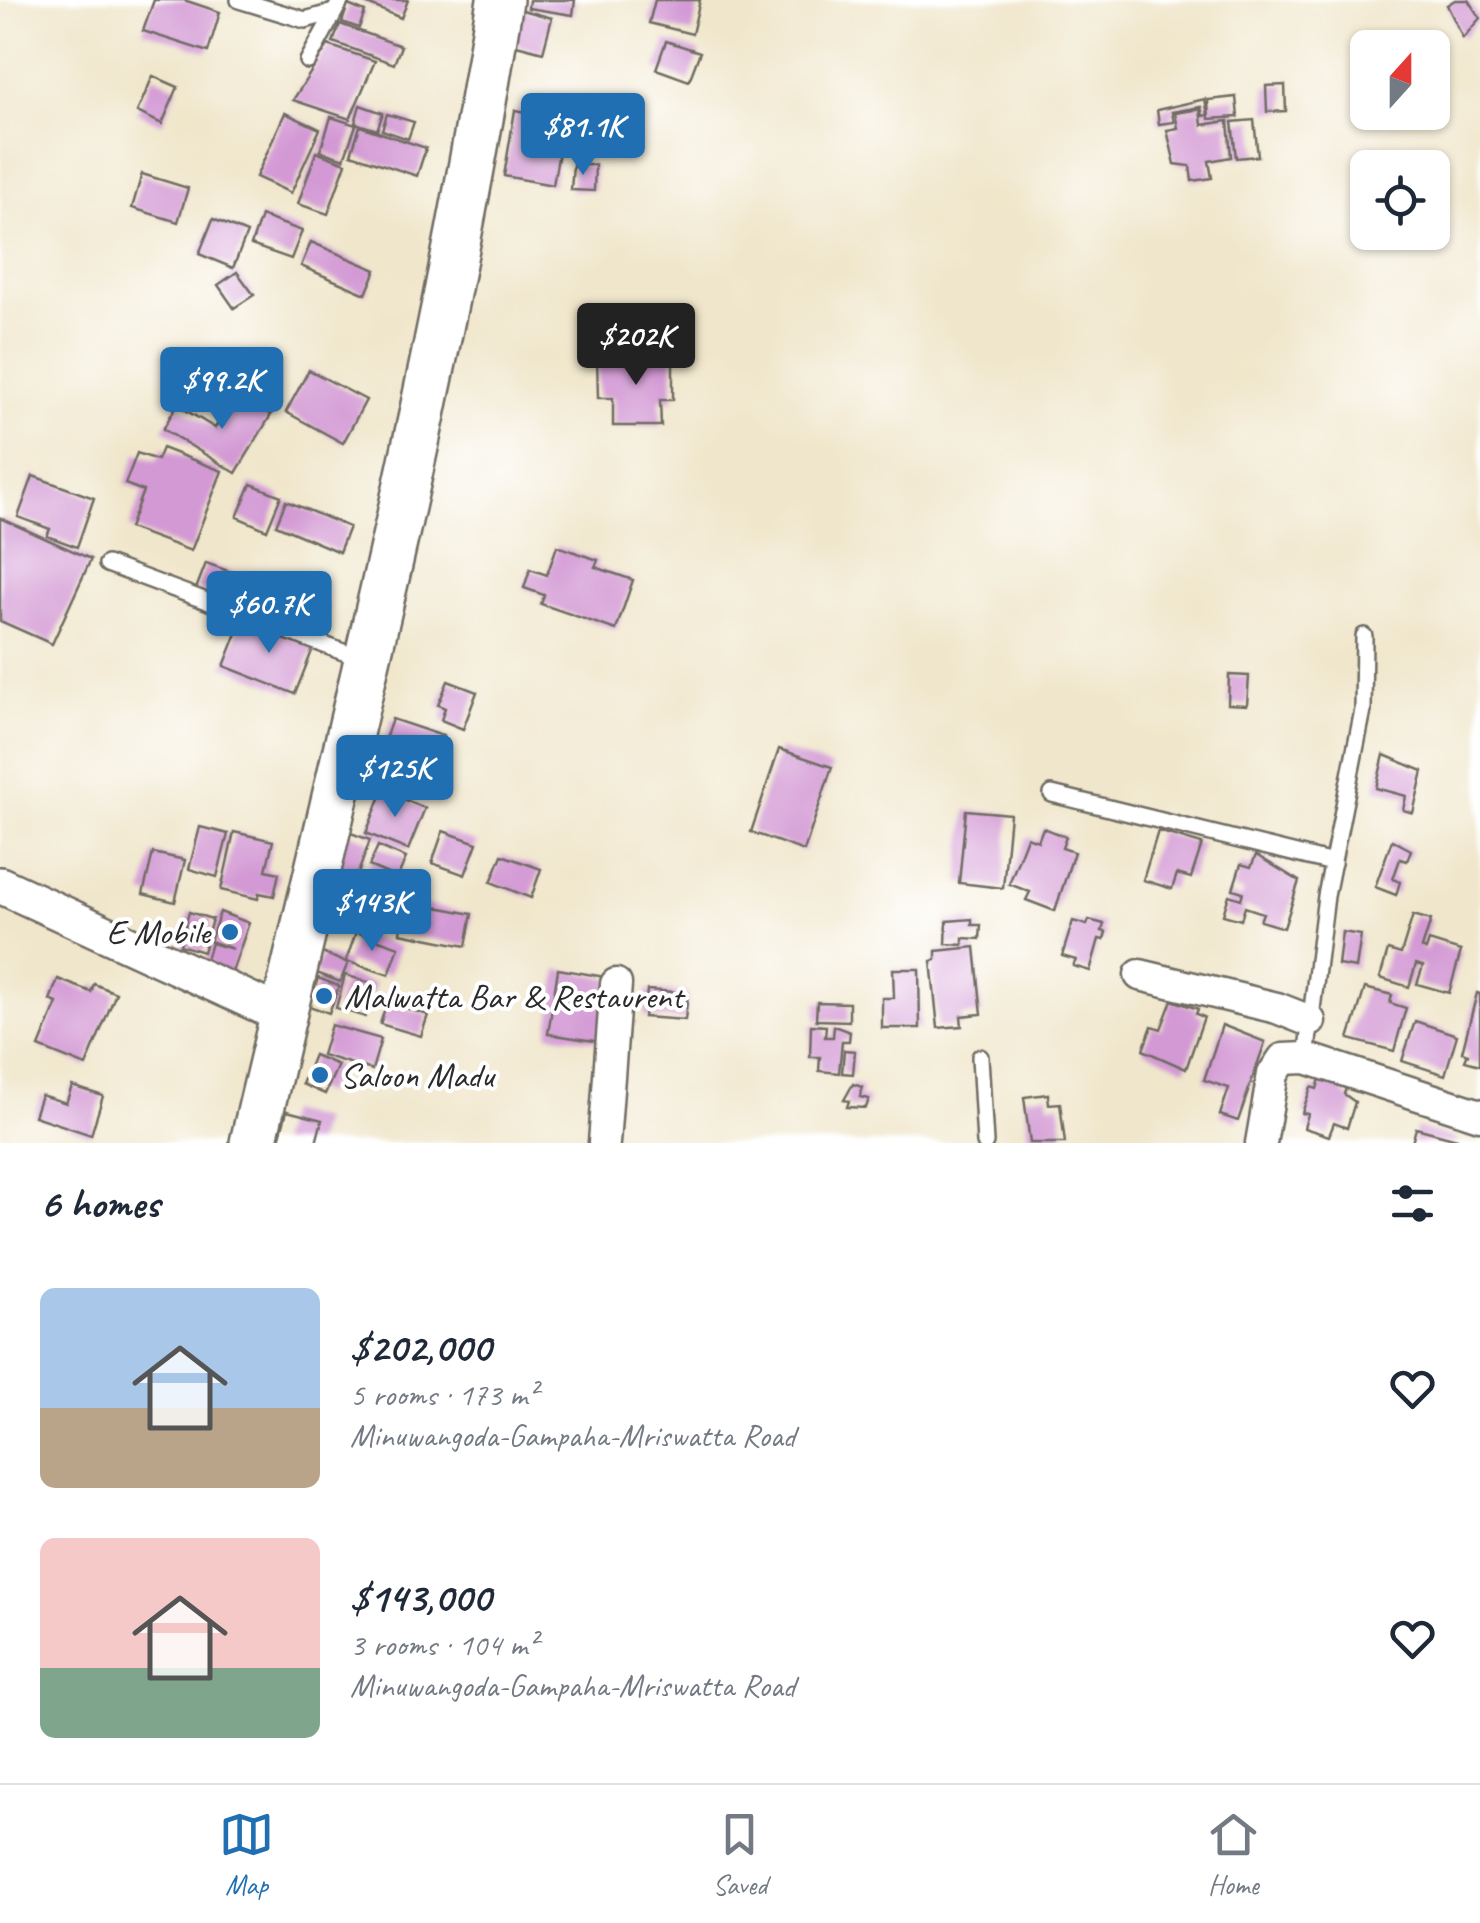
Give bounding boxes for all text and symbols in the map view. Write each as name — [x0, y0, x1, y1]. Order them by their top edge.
north arrow — [1350, 30, 1450, 130]
map controls — [1350, 30, 1450, 250]
pin: $81.1K — [502, 93, 664, 178]
text: $81.1K — [543, 105, 623, 146]
button: locate — [1350, 150, 1450, 250]
pin: $202K — [566, 303, 706, 388]
text: $202K — [599, 315, 673, 356]
pin: $99.2K — [141, 347, 303, 432]
text: $99.2K — [182, 359, 262, 400]
pin: $60.7K — [188, 571, 350, 656]
text: $60.7K — [229, 583, 309, 624]
pin: $125K — [325, 735, 465, 820]
text: $125K — [358, 747, 432, 788]
pin: $143K — [302, 869, 442, 954]
text: $143K — [335, 881, 409, 922]
place label: E Mobile — [106, 910, 213, 955]
marker: E Mobile — [219, 921, 241, 943]
place label: Malwatta Bar & Restaurent — [344, 974, 686, 1019]
marker: Malwatta Bar & Restaurent — [313, 985, 335, 1007]
place label: Saloon Madu — [340, 1053, 496, 1098]
marker: Saloon Madu — [309, 1064, 331, 1086]
icon: filters — [1385, 1176, 1440, 1231]
text: 6 homes — [40, 1177, 159, 1230]
text: $202,000 — [350, 1321, 491, 1374]
icon: home — [120, 1328, 240, 1448]
icon: heart — [1385, 1361, 1440, 1416]
text: 5 rooms · 173 m² — [350, 1374, 537, 1415]
text: Minuwangoda-Gampaha-Mriswatta Road — [350, 1415, 795, 1456]
text: $143,000 — [350, 1571, 491, 1624]
icon: home — [120, 1578, 240, 1698]
icon: heart — [1385, 1611, 1440, 1666]
text: 3 rooms · 104 m² — [350, 1624, 537, 1665]
text: Minuwangoda-Gampaha-Mriswatta Road — [350, 1665, 795, 1706]
tab: Map — [219, 1807, 274, 1902]
tab: Saved — [712, 1807, 767, 1902]
tab: Home — [1206, 1807, 1261, 1902]

